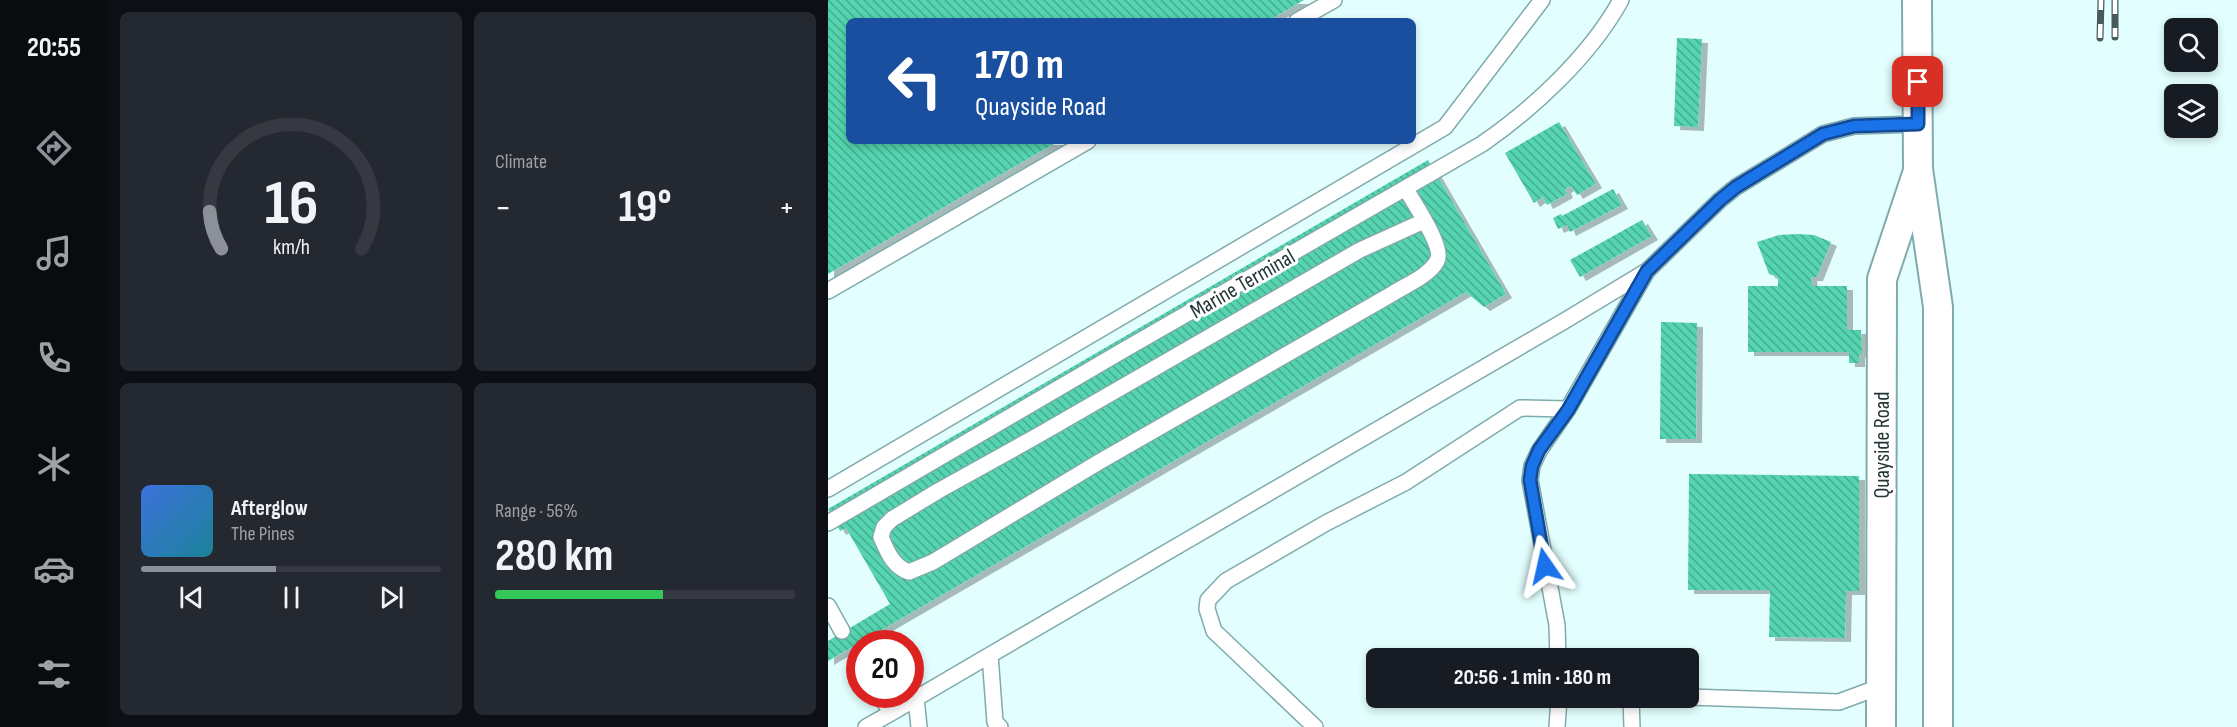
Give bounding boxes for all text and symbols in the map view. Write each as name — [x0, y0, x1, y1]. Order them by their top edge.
map controls — [2164, 18, 2218, 138]
button: search — [2164, 18, 2218, 72]
text: 20:55 — [27, 32, 81, 64]
text: 170 m — [975, 40, 1064, 91]
icon: left — [876, 42, 954, 120]
pin — [1892, 56, 1943, 107]
icon: arrive — [1901, 65, 1934, 98]
button: layers — [2164, 84, 2218, 138]
text: Quayside Road — [975, 91, 1106, 123]
icon: directions — [33, 127, 75, 169]
text: Climate — [495, 150, 547, 174]
text: 16 — [264, 167, 318, 242]
text: 19° — [618, 180, 672, 235]
text: − — [495, 188, 511, 228]
text: + — [779, 188, 795, 228]
icon: music — [33, 232, 75, 274]
text: km/h — [272, 235, 310, 260]
street label: Marine Terminal — [1186, 243, 1300, 325]
icon: phone — [33, 337, 75, 379]
street label: Quayside Road — [1869, 391, 1896, 499]
icon: climate — [33, 443, 75, 485]
text: Afterglow — [231, 495, 308, 522]
text: Range · 56% — [495, 499, 578, 523]
text: The Pines — [231, 522, 295, 546]
text: 280 km — [495, 529, 613, 584]
position arrow — [1513, 534, 1577, 598]
icon: car — [33, 548, 75, 590]
icon: previous — [175, 581, 208, 614]
icon: pause — [275, 581, 308, 614]
icon: next — [375, 581, 408, 614]
speed limit sign: 20 — [846, 630, 924, 708]
icon: filters — [33, 653, 75, 695]
text: 20:56 · 1 min · 180 m — [1454, 664, 1611, 691]

